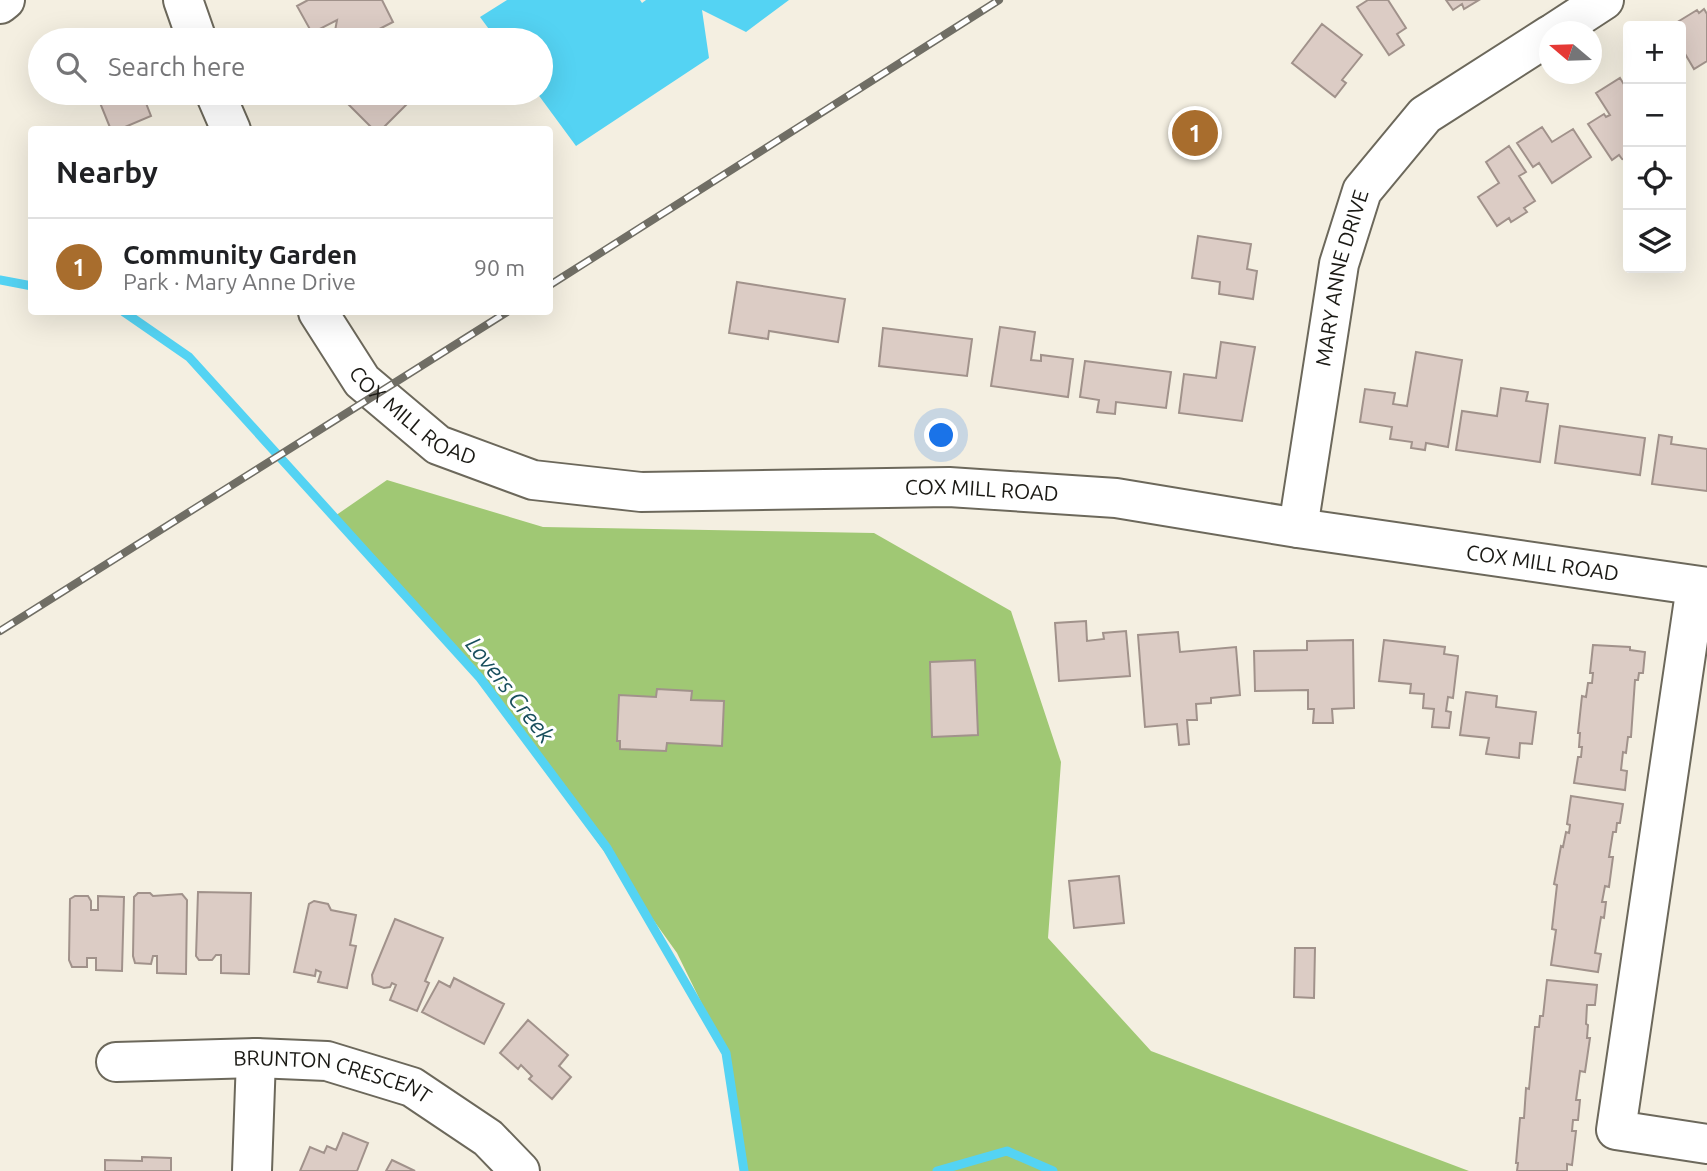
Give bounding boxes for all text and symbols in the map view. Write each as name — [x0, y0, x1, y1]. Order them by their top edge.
north arrow — [1539, 21, 1602, 84]
map controls — [1623, 21, 1686, 273]
button: + — [1623, 21, 1686, 84]
search box — [28, 28, 553, 105]
icon: search — [52, 48, 90, 86]
text: Search here — [108, 52, 245, 81]
button: − — [1623, 84, 1686, 147]
pin: 1 — [1172, 107, 1218, 159]
button: locate — [1623, 147, 1686, 210]
text: Nearby — [56, 155, 158, 189]
street label: MARY ANNE DRIVE — [1310, 187, 1373, 368]
button: layers — [1623, 210, 1686, 273]
text: Community Garden — [123, 240, 357, 269]
text: 1 — [73, 255, 85, 280]
text: 90 m — [474, 255, 525, 280]
text: Park · Mary Anne Drive — [123, 269, 356, 294]
street label: COX MILL ROAD — [345, 362, 480, 469]
your location — [924, 418, 958, 452]
street label: COX MILL ROAD — [905, 474, 1059, 505]
street label: COX MILL ROAD — [1465, 539, 1621, 585]
water label: Lovers Creek — [461, 632, 559, 748]
street label: BRUNTON CRESCENT — [233, 1045, 437, 1108]

